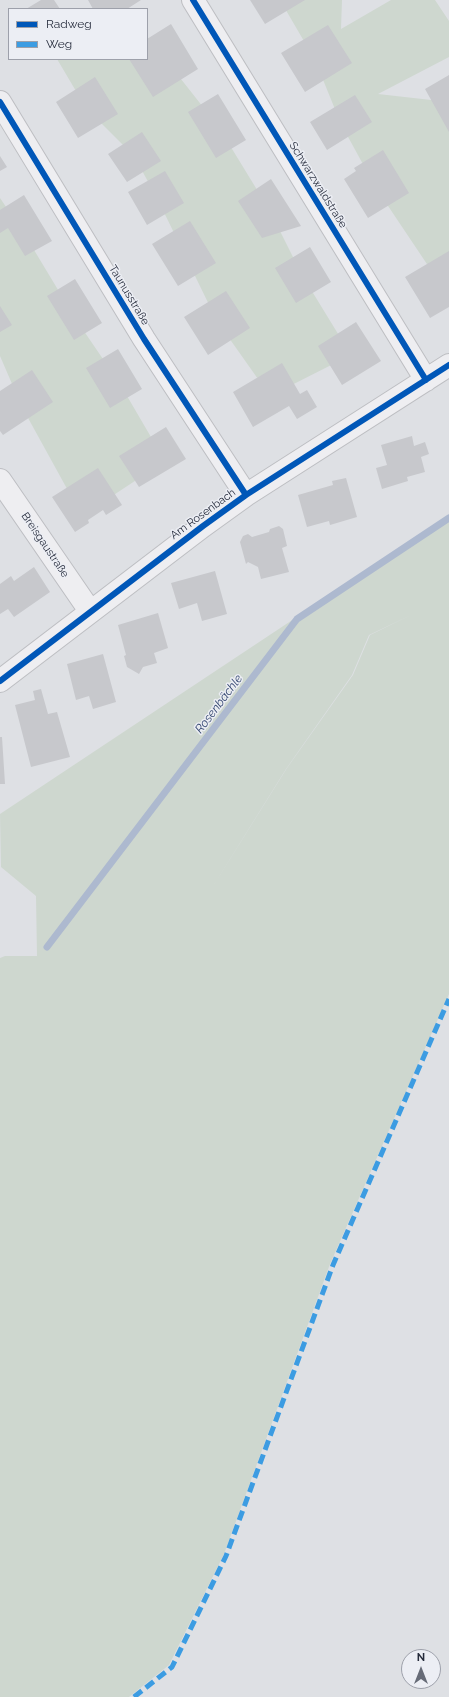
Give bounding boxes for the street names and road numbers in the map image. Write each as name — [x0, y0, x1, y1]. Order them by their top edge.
street label: Schwarzwaldstraße — [286, 140, 350, 230]
street label: Taunusstraße — [106, 263, 152, 327]
street label: Am Rosenbach — [168, 486, 238, 542]
street label: Breisgaustraße — [18, 510, 72, 580]

